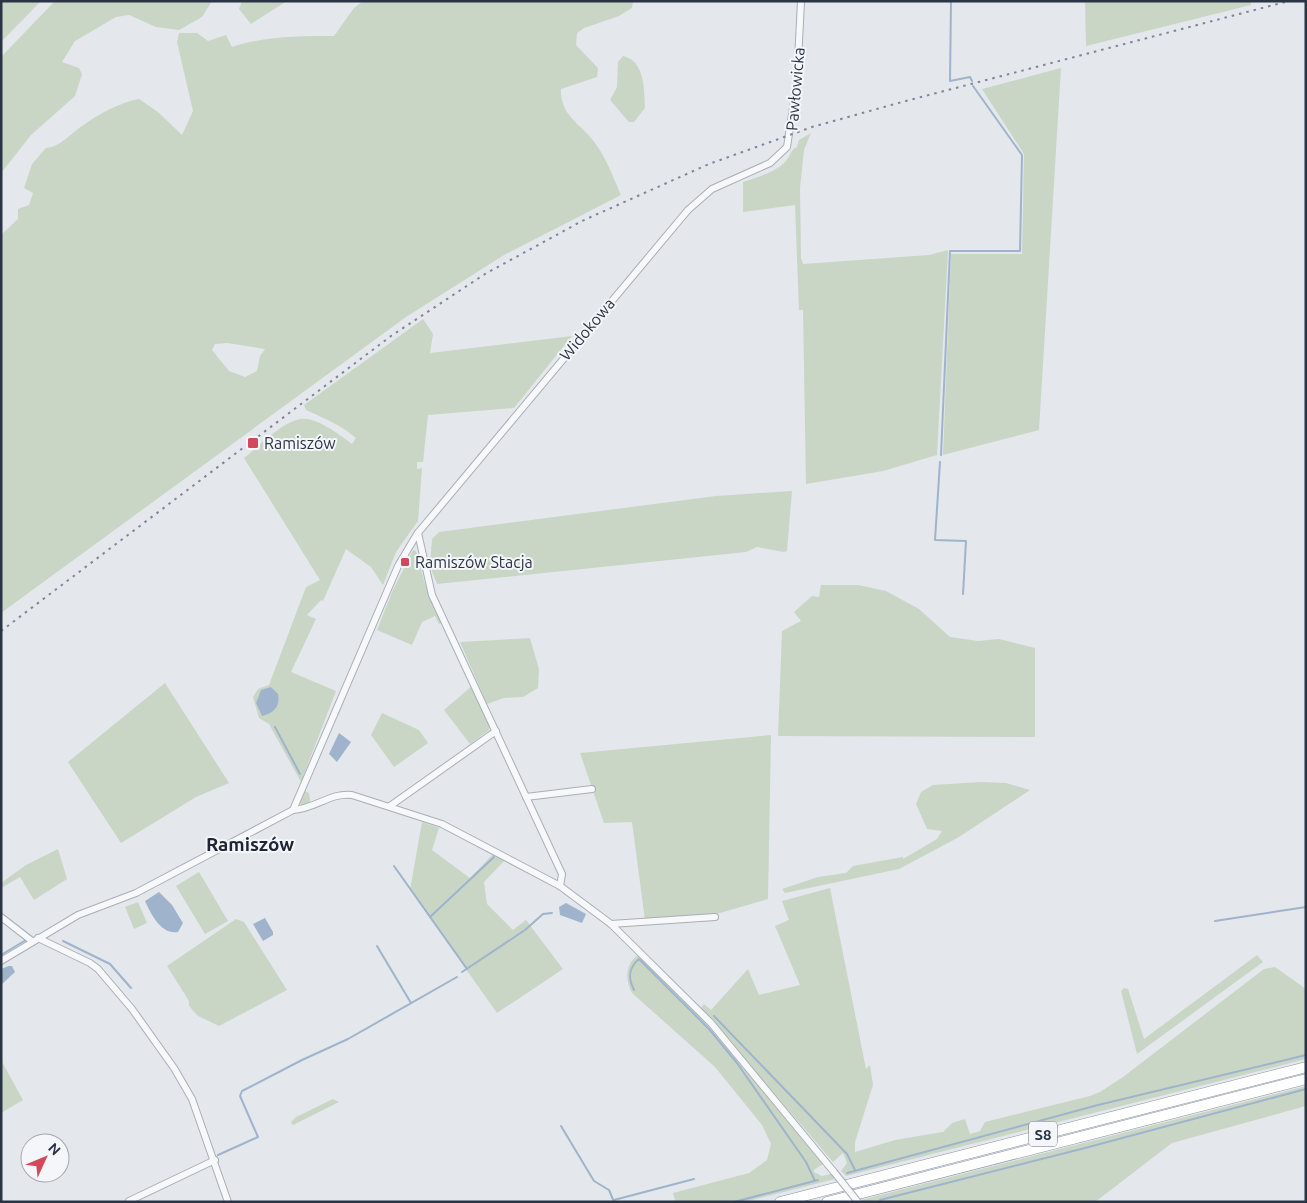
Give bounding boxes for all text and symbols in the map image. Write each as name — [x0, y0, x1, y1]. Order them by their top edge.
street label: Pawłowicka — [782, 47, 808, 131]
street label: Widokowa — [556, 294, 618, 364]
place label: Ramiszów — [264, 434, 336, 452]
marker: Ramiszów — [246, 436, 260, 450]
place label: Ramiszów Stacja — [415, 553, 533, 571]
marker: Ramiszów Stacja — [399, 556, 411, 568]
district label: Ramiszów — [206, 833, 294, 855]
road number: S8 — [1029, 1122, 1057, 1146]
north arrow — [20, 1133, 70, 1183]
text: N — [45, 1140, 64, 1158]

